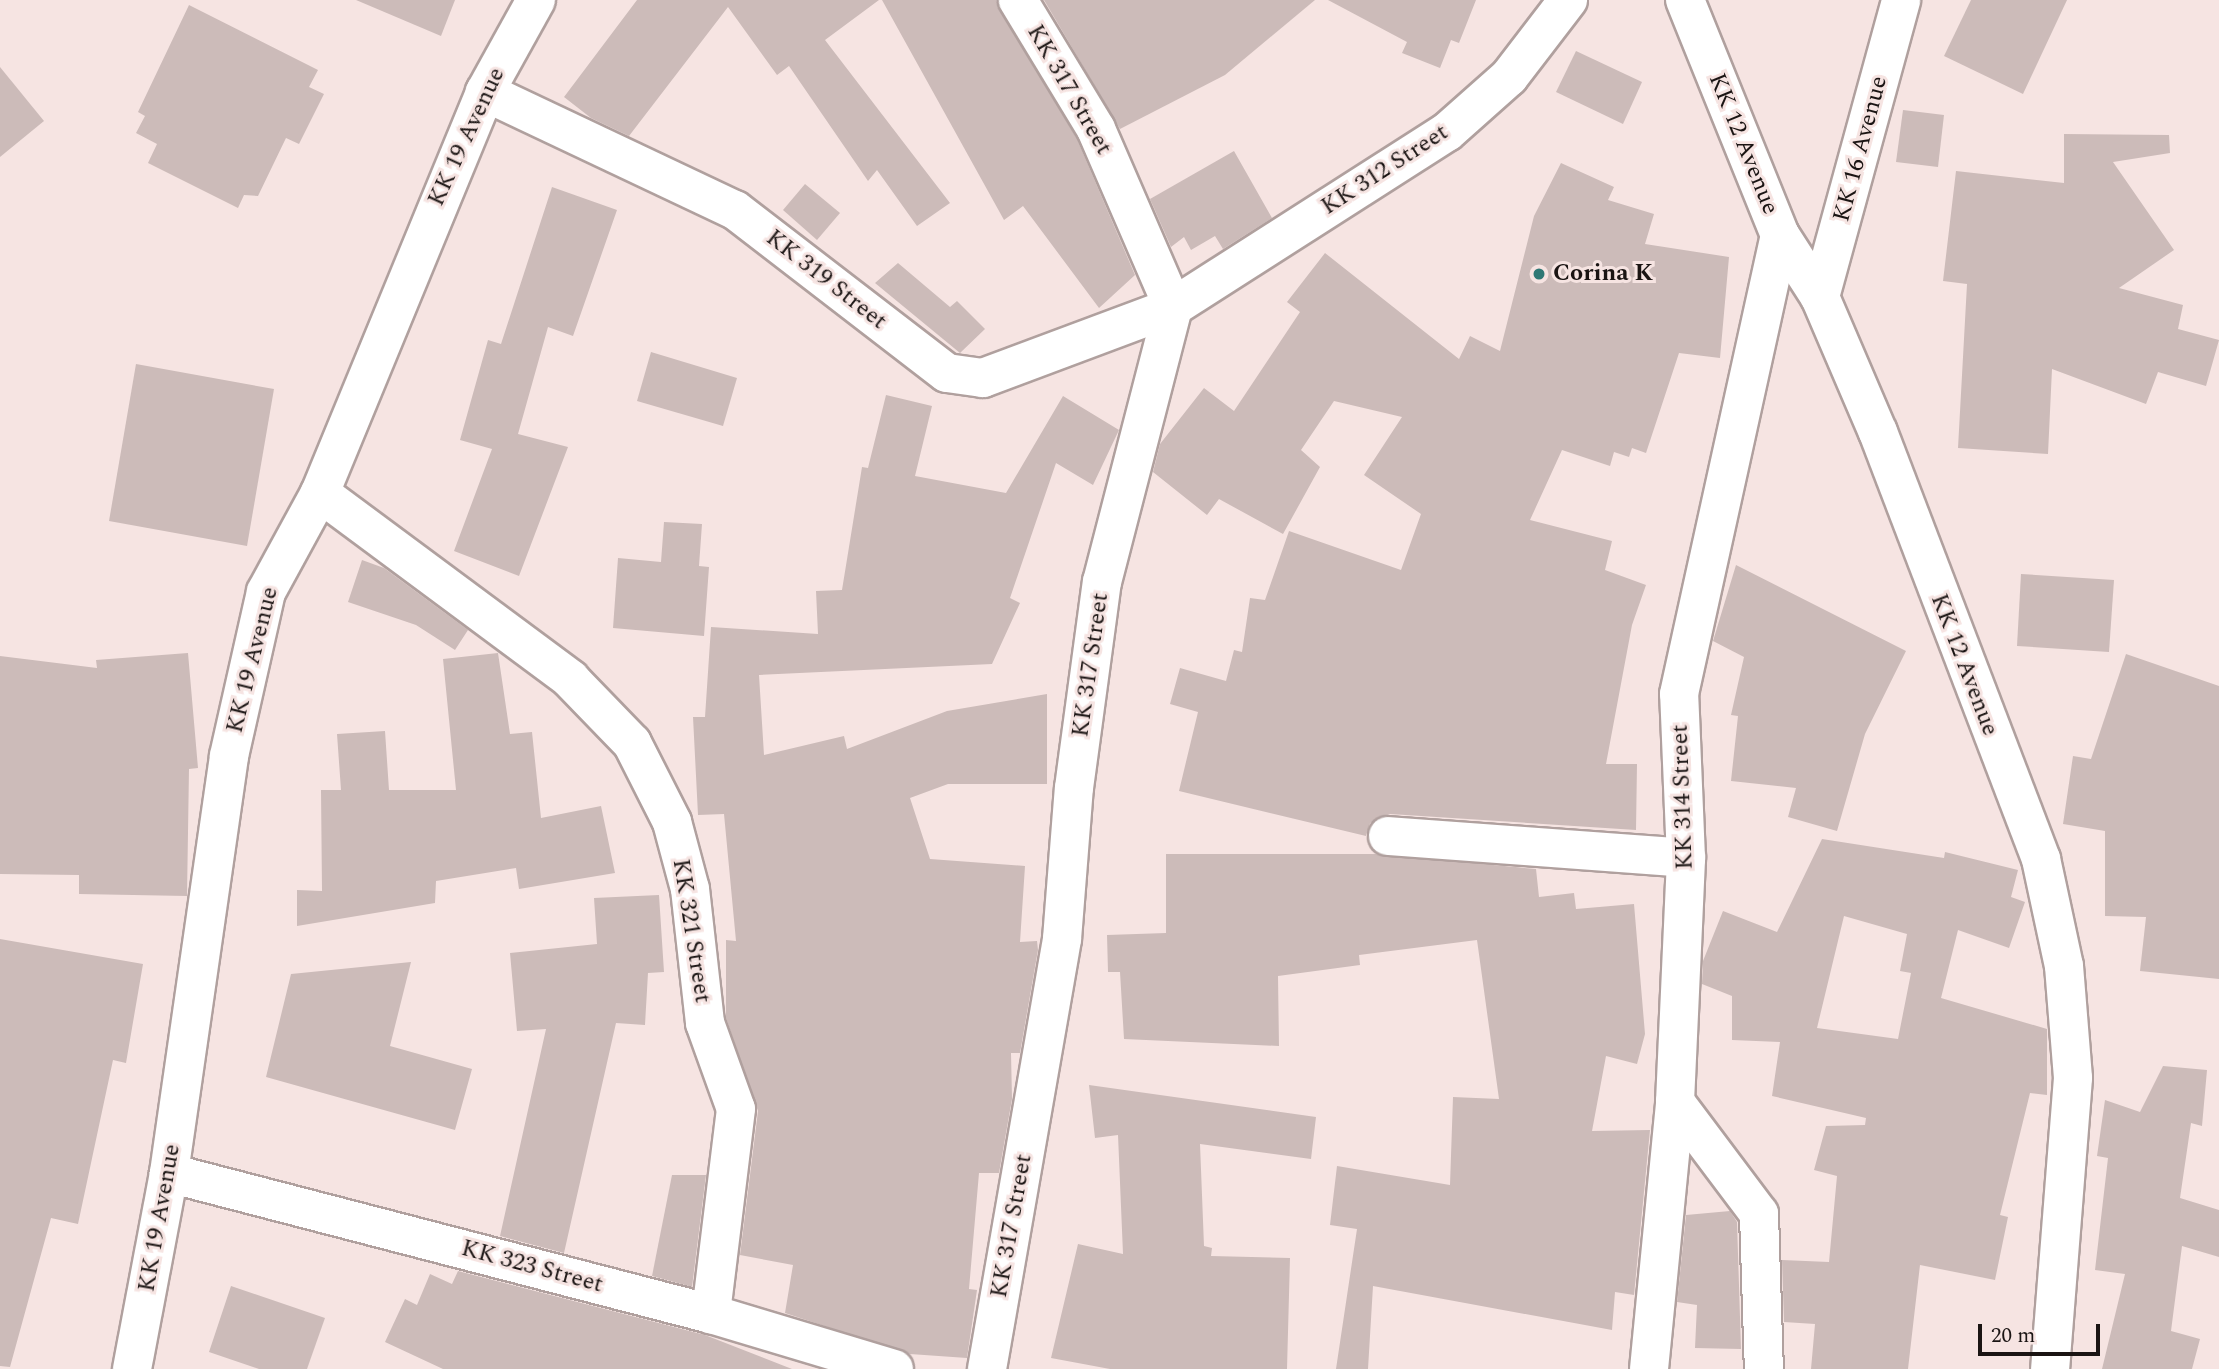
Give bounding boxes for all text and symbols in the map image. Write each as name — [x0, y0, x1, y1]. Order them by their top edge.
street label: KK 317 Street — [1020, 20, 1118, 160]
street label: KK 19 Avenue — [422, 63, 512, 211]
street label: KK 12 Avenue — [1702, 69, 1784, 219]
street label: KK 16 Avenue — [1828, 73, 1894, 225]
street label: KK 312 Street — [1316, 118, 1454, 222]
street label: KK 319 Street — [760, 224, 892, 336]
place label: Corina K — [1553, 260, 1653, 288]
marker: Corina K — [1531, 266, 1547, 282]
street label: KK 19 Avenue — [221, 584, 285, 736]
street label: KK 12 Avenue — [1924, 590, 2004, 740]
street label: KK 317 Street — [1067, 591, 1115, 739]
street label: KK 314 Street — [1666, 724, 1700, 870]
street label: KK 321 Street — [665, 857, 717, 1005]
street label: KK 19 Avenue — [133, 1142, 187, 1294]
street label: KK 317 Street — [985, 1152, 1039, 1300]
street label: KK 323 Street — [458, 1234, 606, 1300]
scale bar — [1981, 1310, 2104, 1354]
text: 20 m — [1991, 1320, 2035, 1352]

